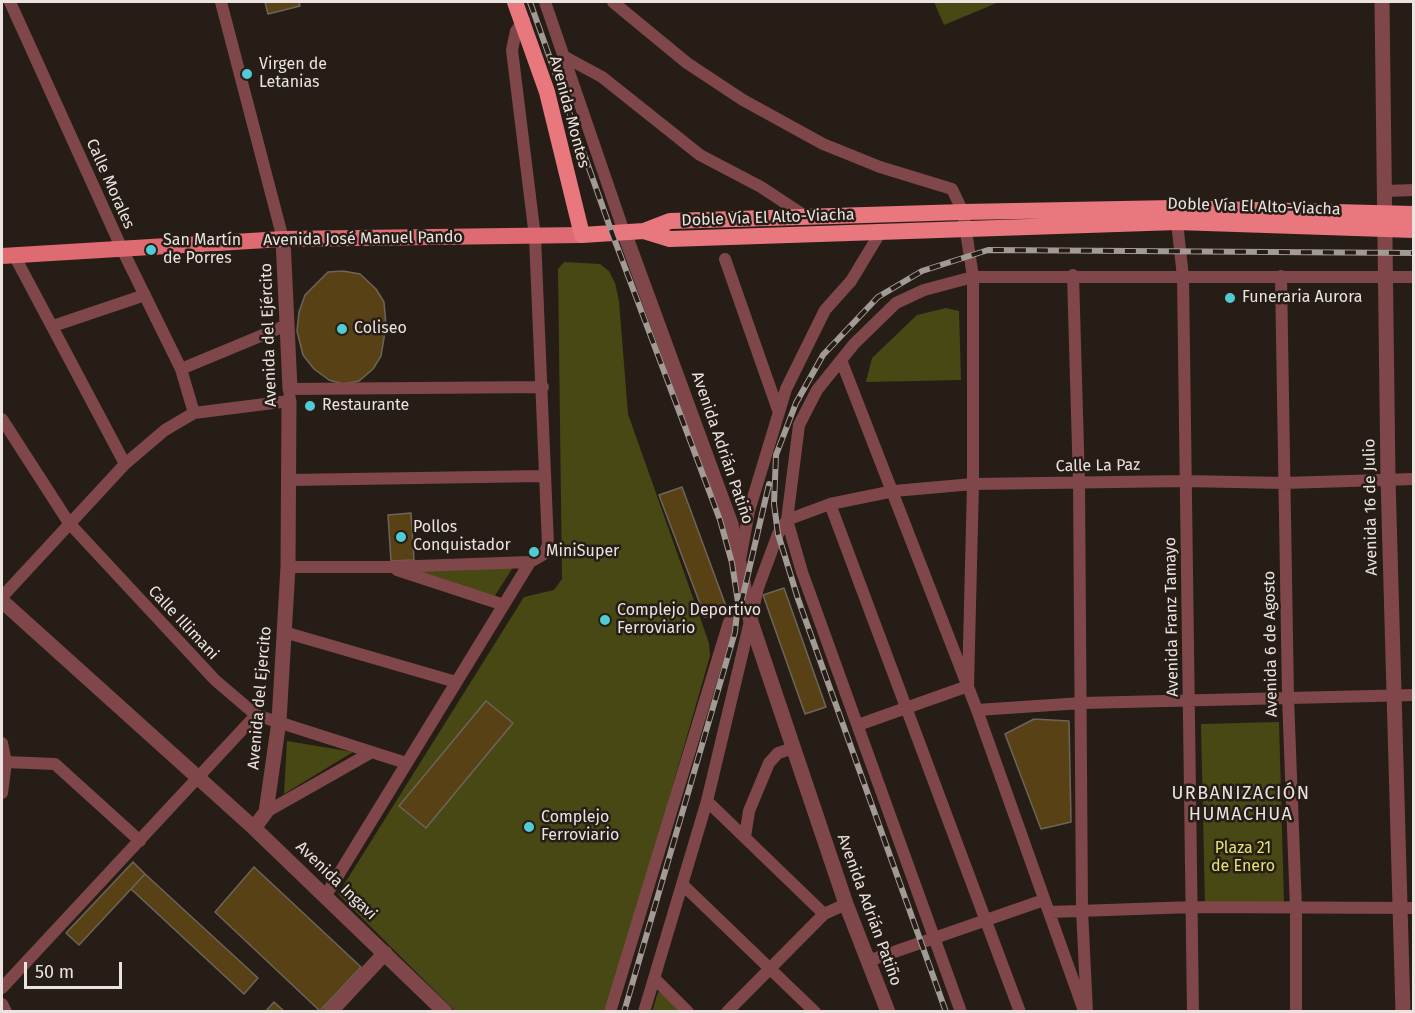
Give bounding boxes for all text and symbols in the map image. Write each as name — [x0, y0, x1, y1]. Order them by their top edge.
street label: Avenida Montes — [545, 54, 593, 170]
place label: Virgen de Letanias — [259, 55, 327, 93]
marker: Virgen de Letanias — [240, 67, 254, 81]
street label: Calle Morales — [82, 136, 138, 232]
street label: Doble Vía El Alto-Viacha — [1167, 194, 1341, 220]
street label: Doble Vía El Alto-Viacha — [681, 205, 855, 231]
street label: Avenida José Manuel Pando — [263, 228, 463, 250]
place label: San Martín de Porres — [163, 231, 241, 269]
marker: San Martín de Porres — [144, 243, 158, 257]
street label: Avenida del Ejército — [257, 263, 281, 407]
place label: Funeraria Aurora — [1242, 288, 1362, 308]
marker: Funeraria Aurora — [1223, 291, 1237, 305]
place label: Coliseo — [354, 319, 407, 339]
marker: Coliseo — [335, 322, 349, 336]
street label: Avenida Adrián Patiño — [687, 369, 757, 527]
place label: Restaurante — [322, 396, 409, 416]
marker: Restaurante — [303, 399, 317, 413]
street label: Avenida 16 de Julio — [1360, 438, 1382, 576]
street label: Calle La Paz — [1056, 456, 1140, 476]
place label: Pollos Conquistador — [413, 518, 511, 556]
marker: Pollos Conquistador — [394, 530, 408, 544]
street label: Avenida Franz Tamayo — [1161, 537, 1183, 697]
place label: MiniSuper — [546, 542, 619, 562]
marker: MiniSuper — [527, 545, 541, 559]
street label: Avenida 6 de Agosto — [1260, 571, 1282, 717]
street label: Calle Illimani — [144, 582, 222, 664]
place label: Complejo Deportivo Ferroviario — [617, 601, 761, 639]
marker: Complejo Deportivo Ferroviario — [598, 613, 612, 627]
street label: Avenida del Ejercito — [244, 626, 276, 770]
district label: URBANIZACIÓN HUMACHUA — [1171, 783, 1311, 826]
place label: Complejo Ferroviario — [541, 808, 619, 846]
marker: Complejo Ferroviario — [522, 820, 536, 834]
street label: Avenida Adrián Patiño — [833, 832, 905, 988]
street label: Avenida Ingavi — [292, 838, 380, 924]
park label: Plaza 21 de Enero — [1211, 839, 1275, 877]
scale bar — [27, 950, 124, 988]
text: 50 m — [35, 961, 74, 983]

